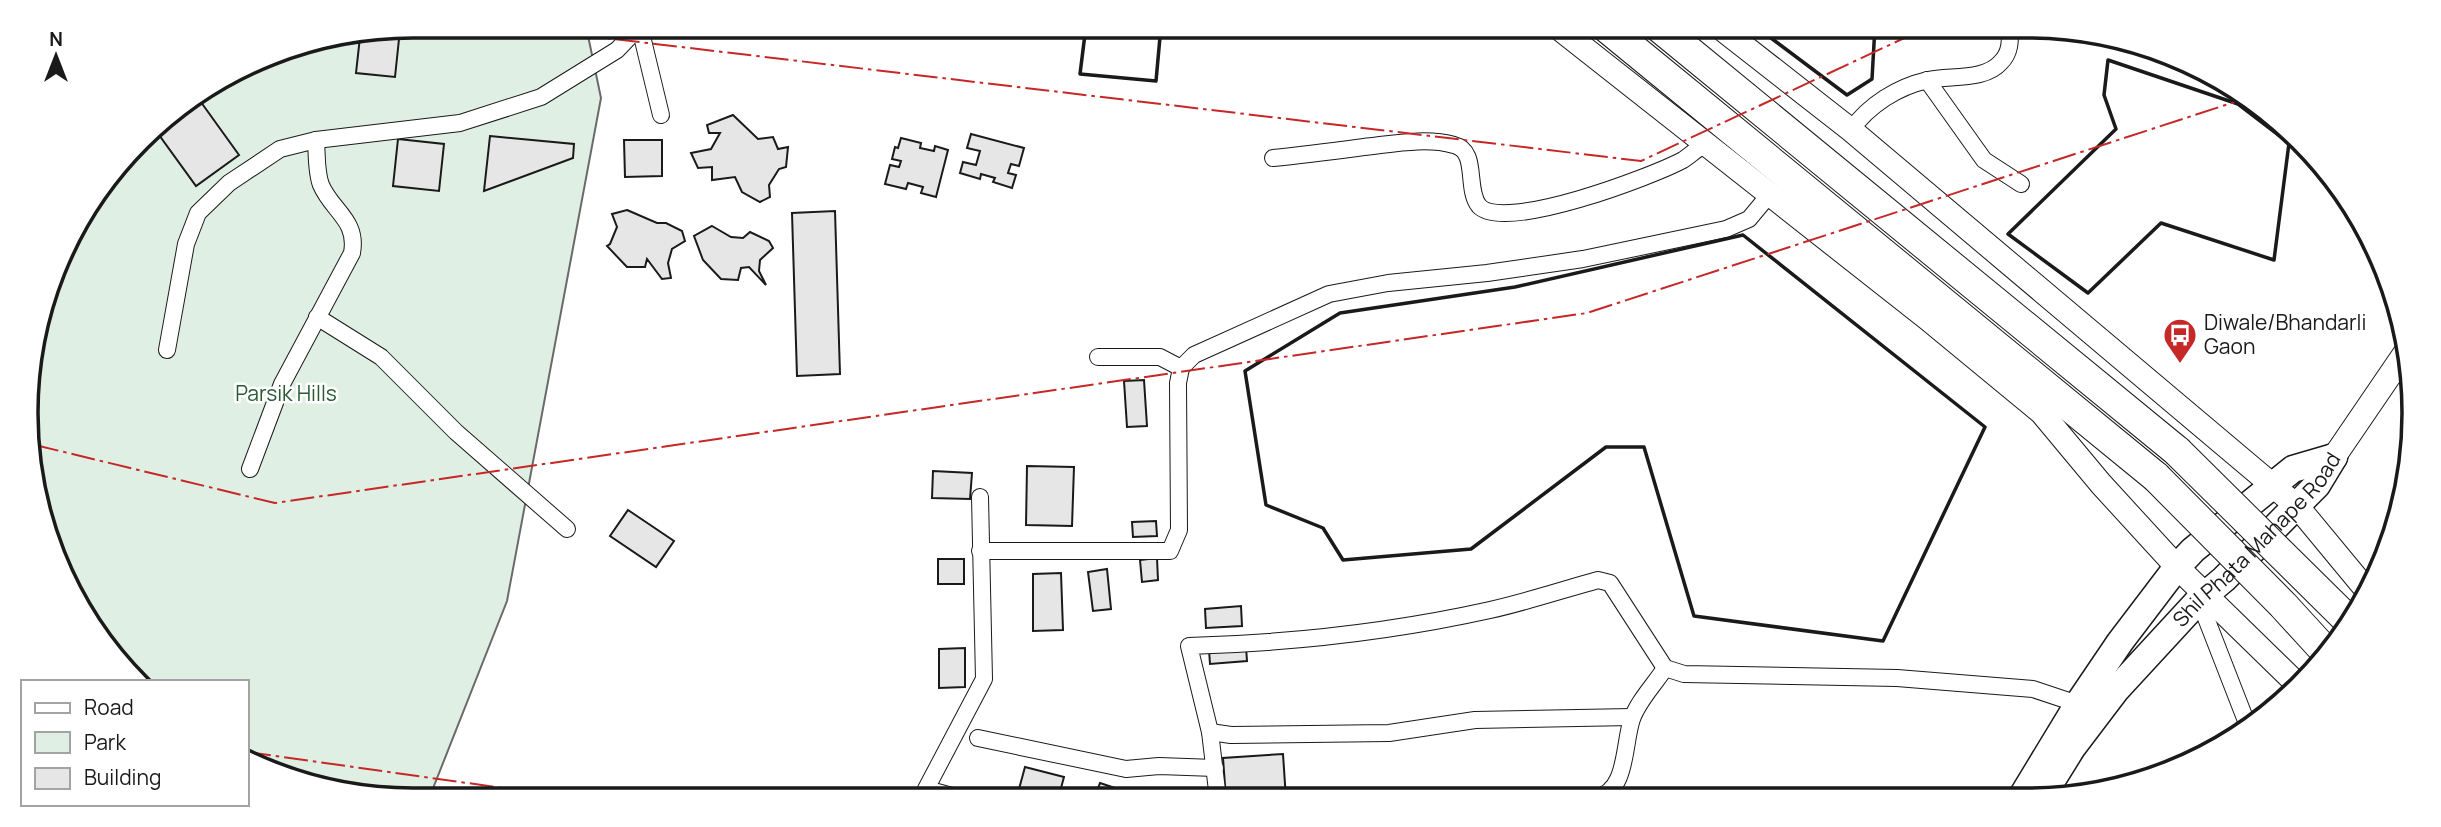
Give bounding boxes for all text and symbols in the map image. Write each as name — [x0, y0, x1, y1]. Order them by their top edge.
north arrow — [21, 21, 91, 91]
text: N — [49, 26, 63, 52]
place label: Diwale/Bhandarli Gaon — [2204, 308, 2366, 360]
bus stop icon: Diwale/Bhandarli Gaon — [2161, 316, 2199, 365]
park label: Parsik Hills — [235, 379, 337, 407]
street label: Shil Phata Mahape Road — [2166, 447, 2347, 633]
legend — [21, 680, 248, 806]
text: Road — [84, 693, 134, 721]
text: Park — [84, 728, 126, 756]
text: Building — [84, 763, 161, 791]

